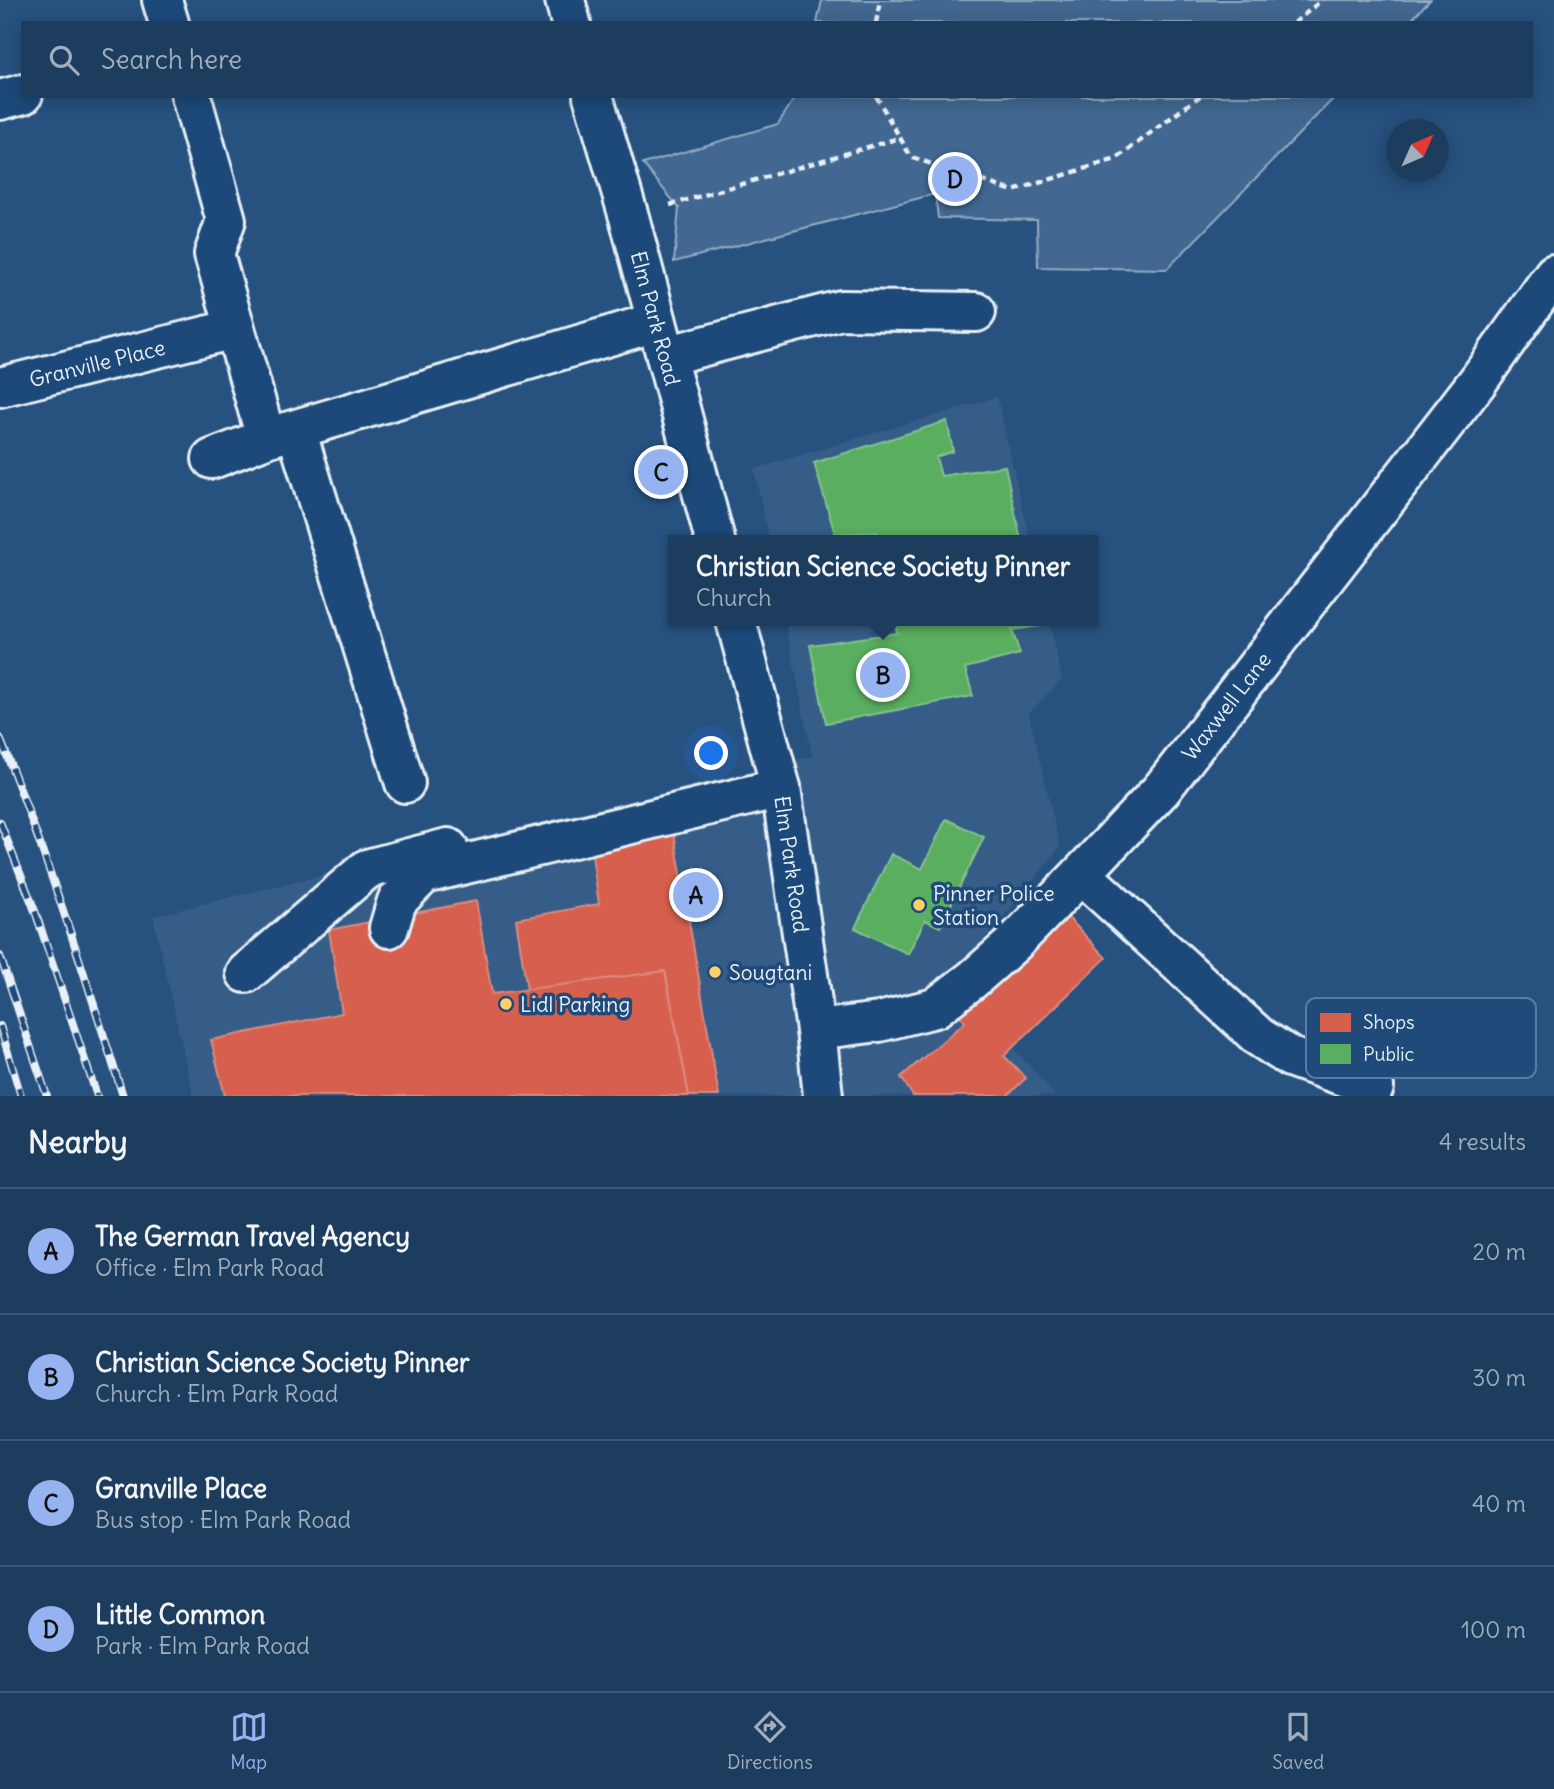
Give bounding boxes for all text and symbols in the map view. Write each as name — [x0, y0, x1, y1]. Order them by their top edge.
search box — [21, 21, 1533, 98]
icon: search — [45, 41, 83, 79]
text: Search here — [101, 43, 242, 76]
north arrow — [1386, 119, 1449, 182]
pin: D — [932, 153, 978, 205]
street label: Elm Park Road — [625, 248, 687, 388]
street label: Granville Place — [26, 333, 168, 393]
pin: C — [638, 446, 684, 498]
popup — [668, 535, 1098, 626]
text: Christian Science Society Pinner — [696, 550, 1070, 583]
text: Church — [696, 583, 772, 612]
street label: Waxwell Lane — [1176, 646, 1277, 766]
pin: B — [860, 649, 906, 701]
your location — [694, 736, 728, 770]
street label: Elm Park Road — [769, 794, 815, 935]
pin: A — [673, 869, 719, 921]
place label: Pinner Police Station — [933, 880, 1055, 931]
marker: Pinner Police Station — [911, 897, 927, 913]
place label: Sougtani — [729, 959, 812, 986]
marker: Sougtani — [707, 964, 723, 980]
place label: Lidl Parking — [520, 991, 630, 1018]
marker: Lidl Parking — [498, 996, 514, 1012]
legend — [1306, 998, 1536, 1078]
text: Shops — [1363, 1010, 1415, 1034]
text: Public — [1363, 1042, 1414, 1066]
text: Nearby — [28, 1123, 128, 1161]
text: 4 results — [1439, 1127, 1526, 1156]
text: The German Travel Agency — [95, 1220, 410, 1253]
text: A — [44, 1237, 58, 1266]
text: 20 m — [1473, 1237, 1526, 1266]
text: Office · Elm Park Road — [95, 1253, 324, 1282]
text: Christian Science Society Pinner — [95, 1346, 470, 1379]
text: B — [43, 1363, 59, 1392]
text: 30 m — [1472, 1363, 1526, 1392]
text: Church · Elm Park Road — [95, 1379, 338, 1408]
text: Granville Place — [95, 1472, 267, 1505]
text: C — [43, 1489, 59, 1518]
text: 40 m — [1472, 1489, 1526, 1518]
text: Bus stop · Elm Park Road — [95, 1505, 351, 1534]
text: Little Common — [95, 1598, 265, 1631]
text: D — [43, 1615, 59, 1644]
text: 100 m — [1461, 1615, 1526, 1644]
text: Park · Elm Park Road — [95, 1631, 310, 1660]
tab: Map — [230, 1708, 268, 1774]
tab: Directions — [727, 1708, 813, 1774]
tab: Saved — [1272, 1708, 1324, 1774]

